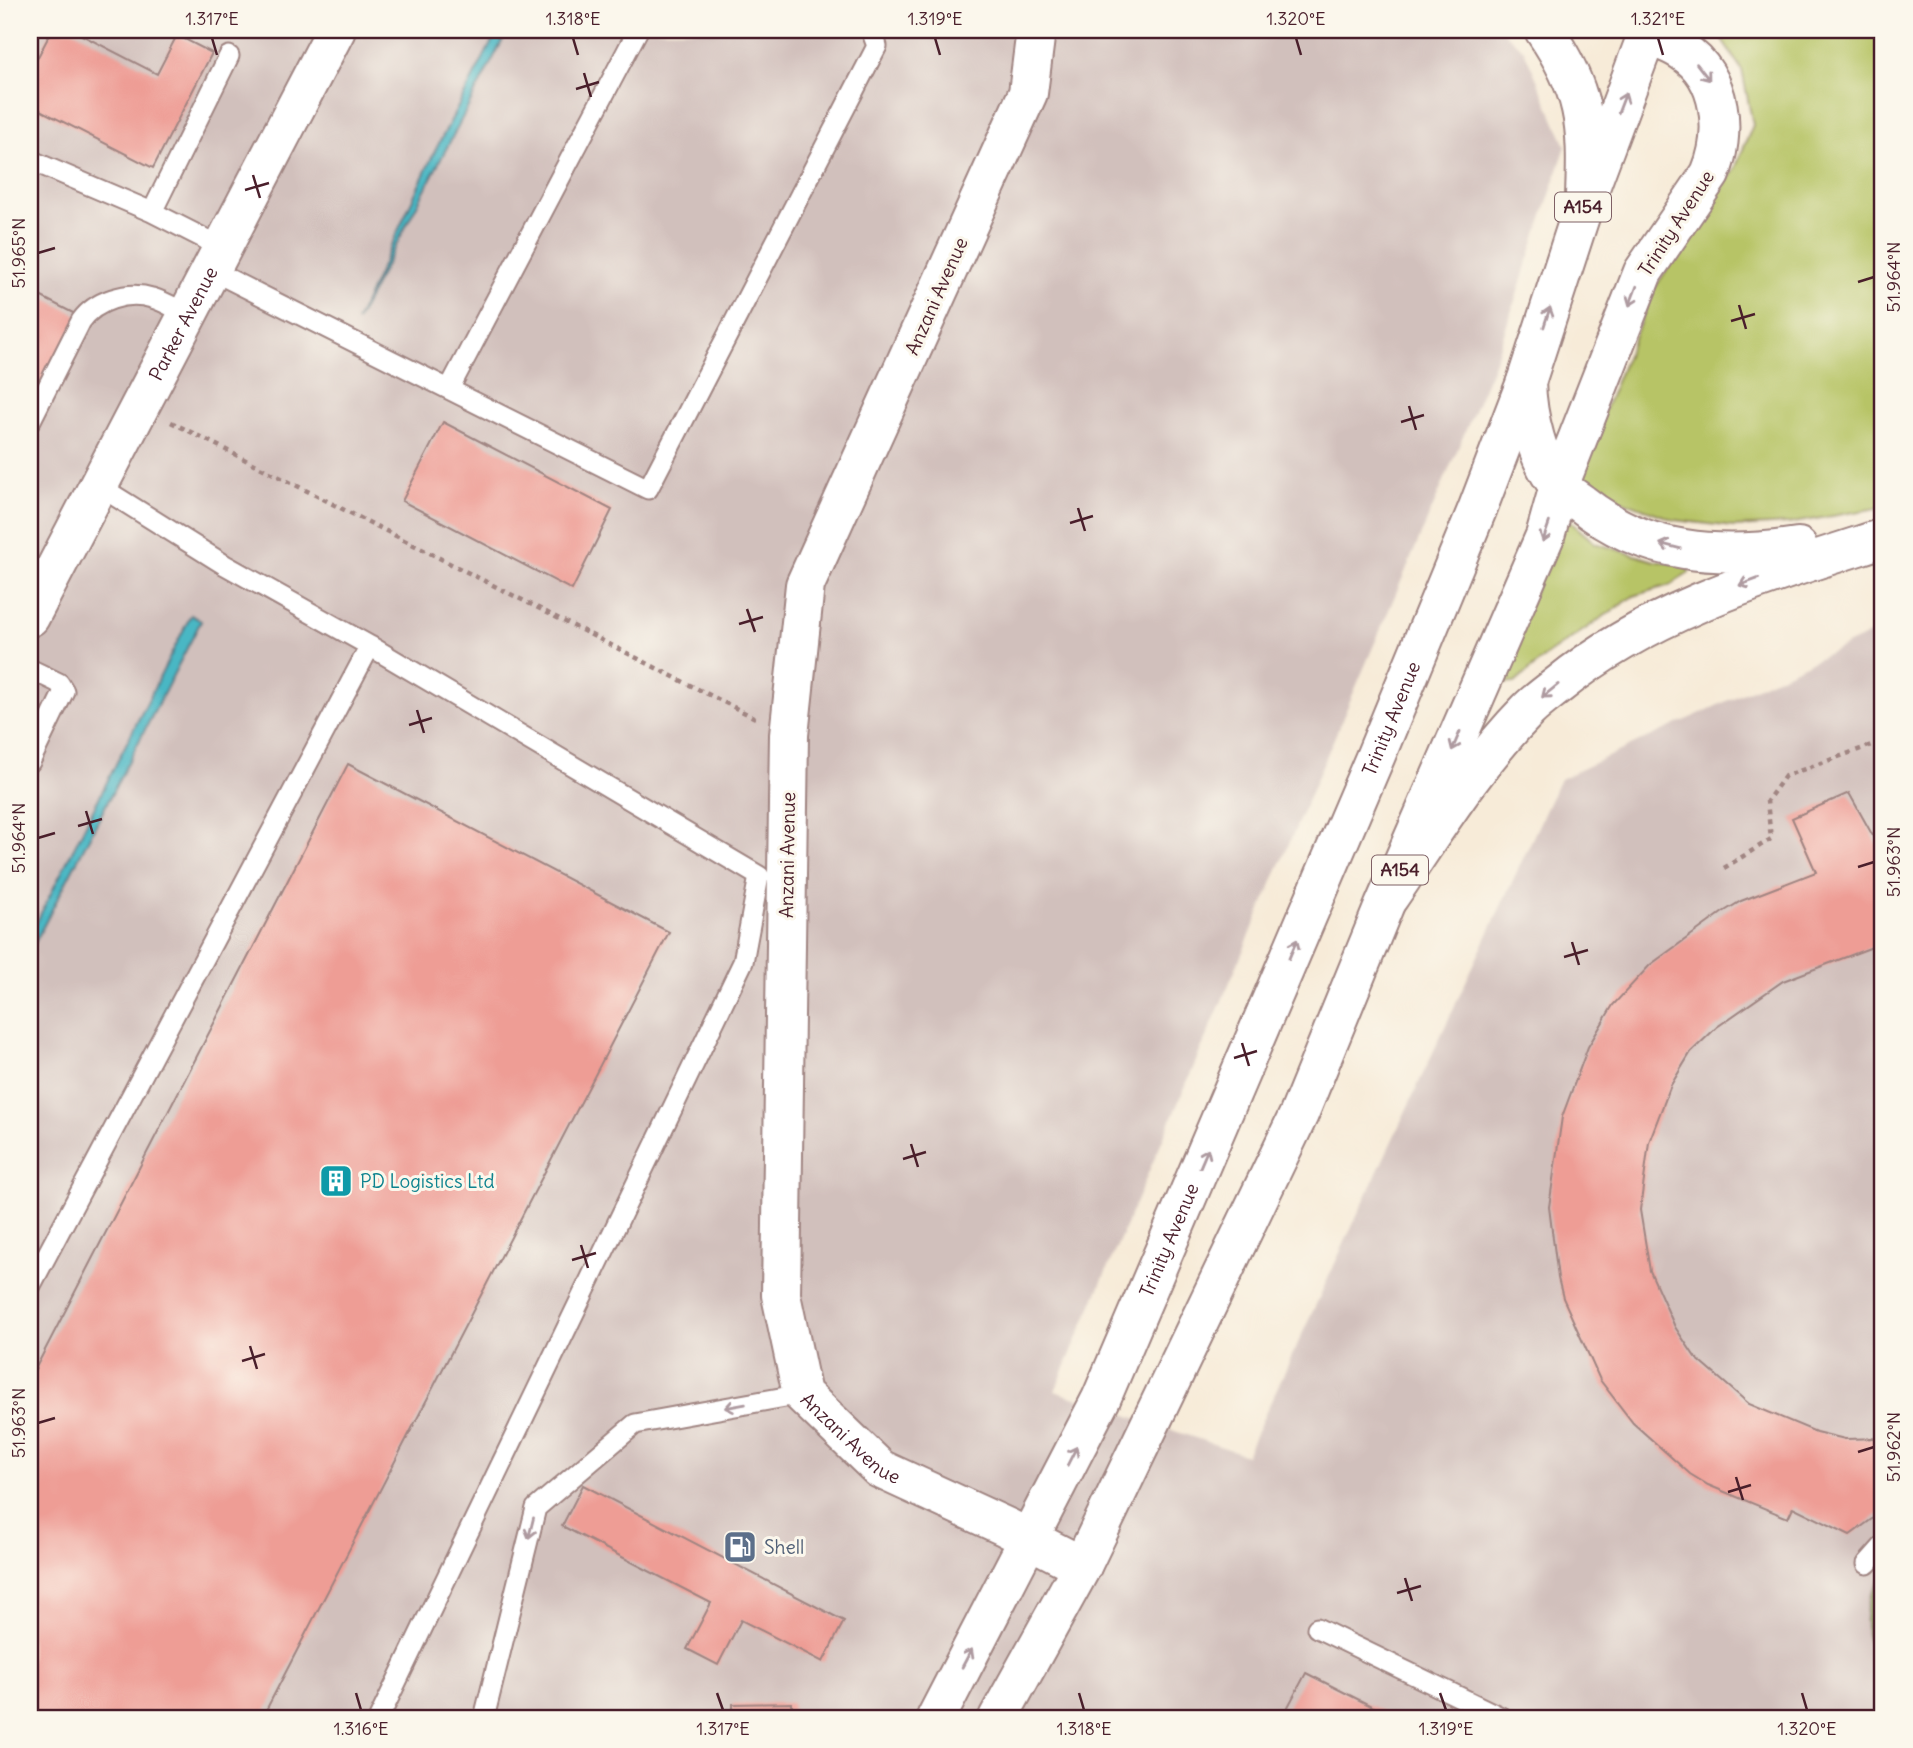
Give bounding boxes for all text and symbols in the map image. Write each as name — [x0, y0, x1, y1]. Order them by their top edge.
text: 1.317°E — [185, 7, 239, 30]
text: 1.318°E — [545, 7, 601, 30]
text: 1.319°E — [908, 7, 963, 30]
text: 1.320°E — [1266, 7, 1326, 30]
text: 1.321°E — [1631, 7, 1685, 30]
one-way arrow — [1695, 62, 1710, 81]
one-way arrow — [1616, 92, 1629, 114]
street label: Trinity Avenue — [1633, 166, 1719, 280]
road number: A154 — [1555, 192, 1611, 222]
text: 51.965°N — [7, 218, 30, 288]
street label: Anzani Avenue — [899, 233, 973, 359]
text: 51.964°N — [1882, 242, 1905, 312]
street label: Parker Avenue — [143, 262, 223, 385]
one-way arrow — [1626, 284, 1639, 306]
one-way arrow — [1542, 307, 1554, 329]
one-way arrow — [1538, 520, 1551, 542]
one-way arrow — [1659, 539, 1682, 552]
one-way arrow — [1738, 577, 1760, 589]
street label: Trinity Avenue — [1357, 658, 1425, 779]
one-way arrow — [1542, 684, 1560, 699]
one-way arrow — [1449, 730, 1462, 751]
street label: Anzani Avenue — [774, 792, 800, 918]
text: 51.964°N — [7, 803, 30, 873]
text: 51.963°N — [1882, 827, 1905, 897]
road number: A154 — [1372, 856, 1428, 884]
one-way arrow — [1287, 939, 1300, 960]
one-way arrow — [1198, 1148, 1211, 1170]
building icon: PD Logistics Ltd — [317, 1162, 355, 1200]
place label: PD Logistics Ltd — [360, 1169, 495, 1193]
street label: Trinity Avenue — [1134, 1179, 1204, 1301]
street label: Anzani Avenue — [796, 1387, 904, 1489]
text: 51.963°N — [7, 1388, 30, 1458]
one-way arrow — [724, 1400, 747, 1413]
text: 51.962°N — [1882, 1412, 1905, 1482]
one-way arrow — [1066, 1446, 1080, 1467]
one-way arrow — [524, 1516, 537, 1539]
fuel station icon: Shell — [721, 1528, 759, 1566]
place label: Shell — [764, 1535, 804, 1559]
one-way arrow — [961, 1648, 975, 1669]
text: 1.316°E — [333, 1717, 389, 1740]
text: 1.317°E — [696, 1717, 750, 1740]
text: 1.318°E — [1056, 1717, 1112, 1740]
text: 1.319°E — [1419, 1717, 1474, 1740]
text: 1.320°E — [1777, 1717, 1837, 1740]

